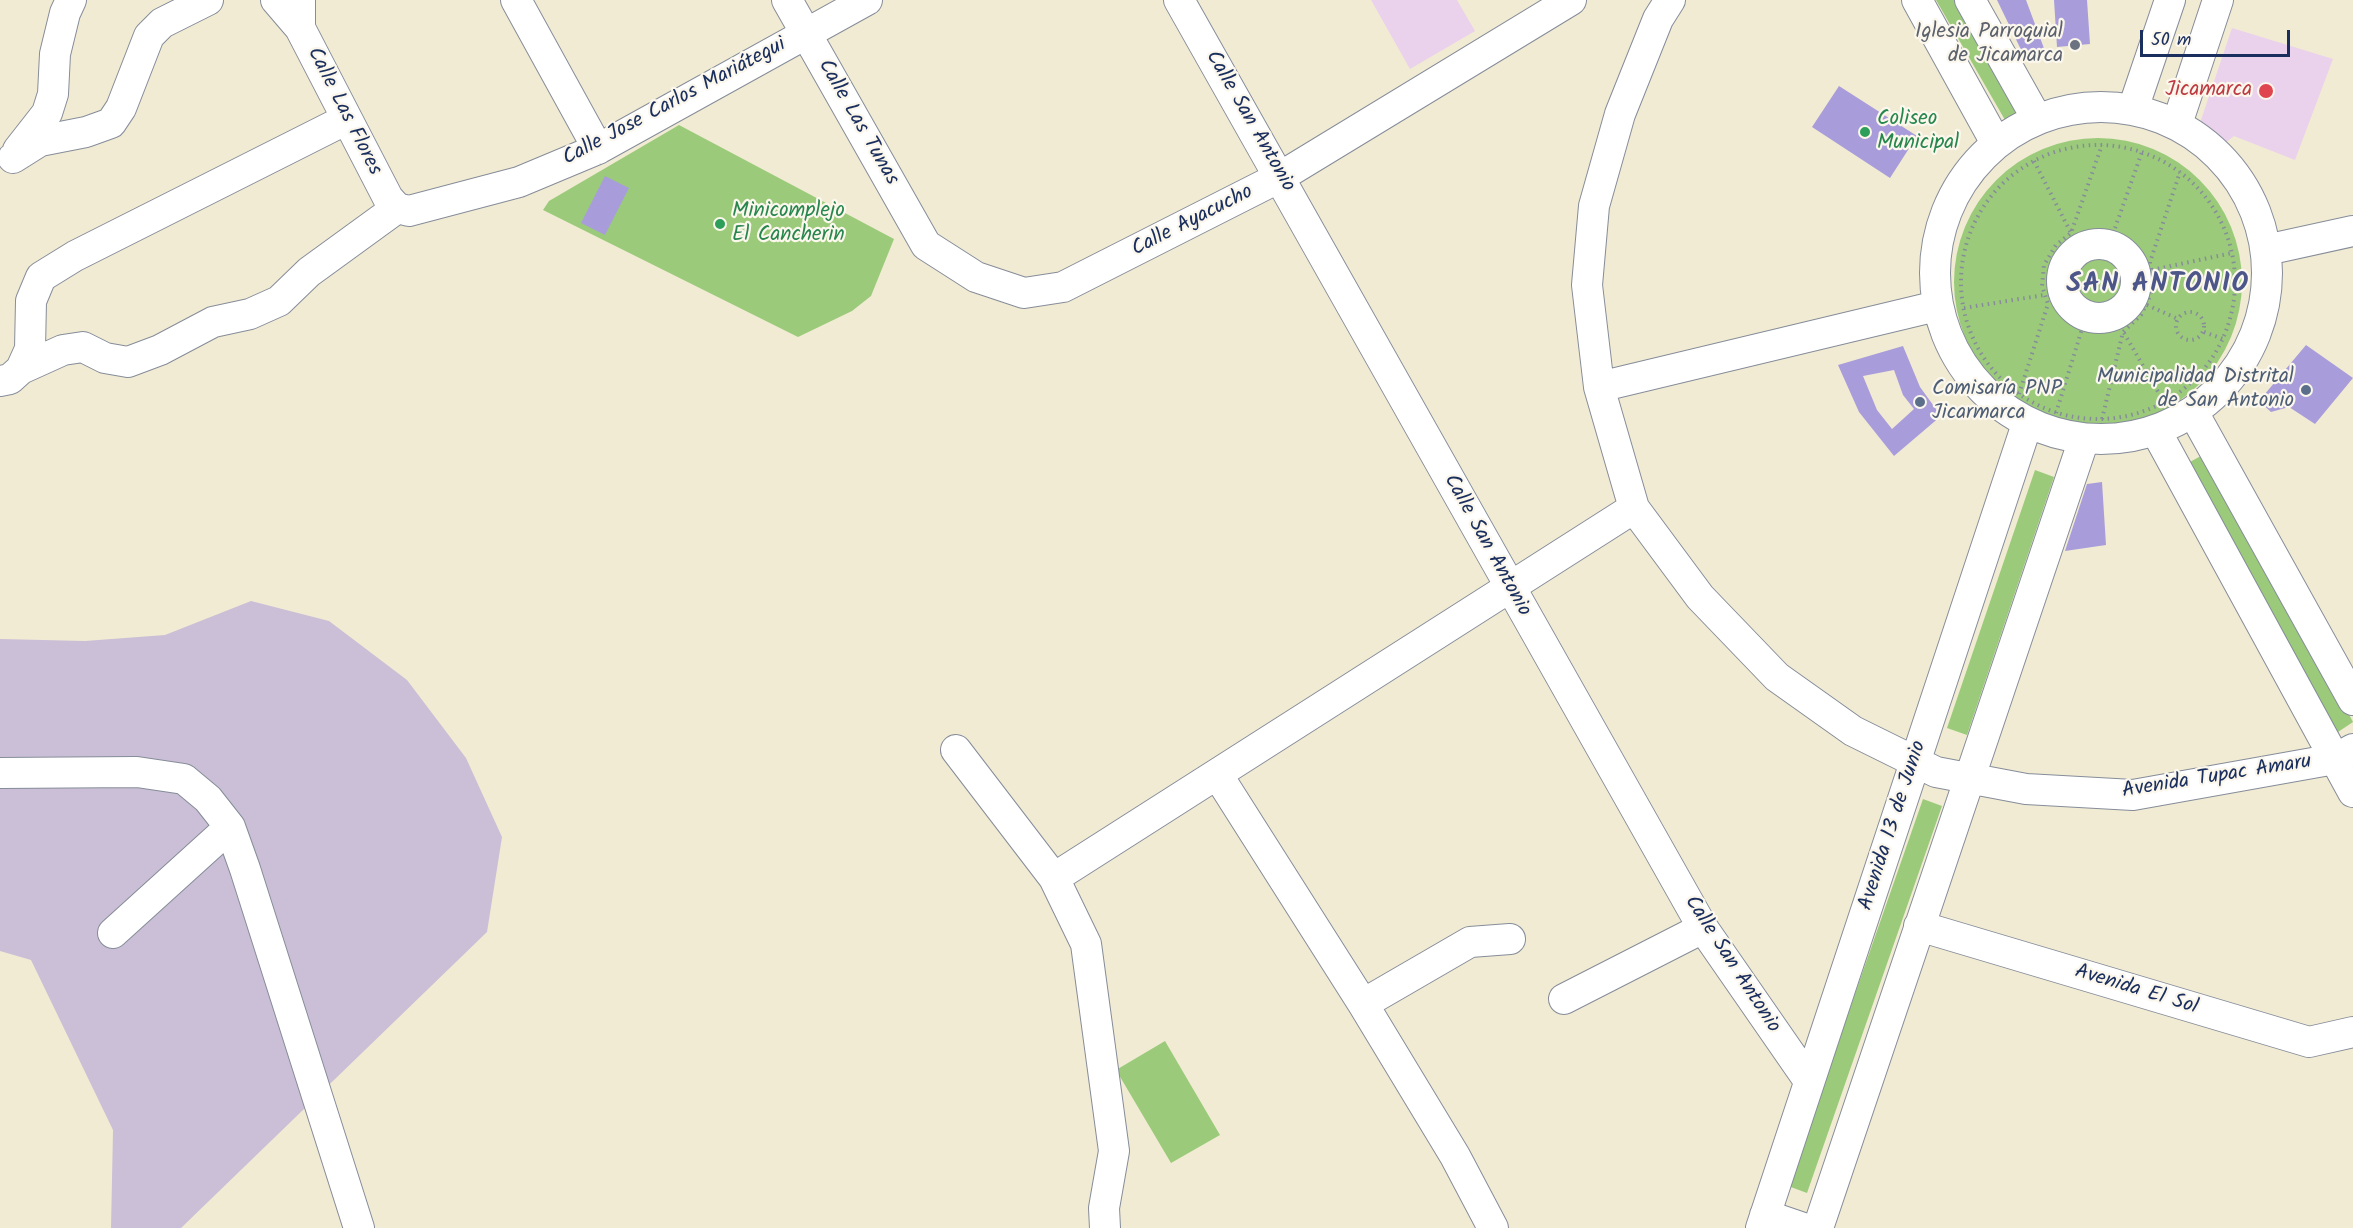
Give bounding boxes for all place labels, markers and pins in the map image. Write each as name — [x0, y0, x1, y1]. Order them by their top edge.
place label: Iglesia Parroquial de Jicamarca — [1915, 20, 2063, 70]
marker: Iglesia Parroquial de Jicamarca — [2068, 38, 2082, 52]
place label: Jicamarca — [2165, 78, 2252, 104]
marker: Jicamarca — [2257, 82, 2275, 100]
place label: Coliseo Municipal — [1877, 107, 1959, 157]
marker: Coliseo Municipal — [1858, 125, 1872, 139]
place label: Minicomplejo El Cancherin — [732, 199, 845, 249]
marker: Minicomplejo El Cancherin — [713, 217, 727, 231]
place label: Municipalidad Distrital de San Antonio — [2097, 365, 2294, 415]
place label: Comisaría PNP Jicarmarca — [1932, 377, 2062, 427]
marker: Municipalidad Distrital de San Antonio — [2299, 383, 2313, 397]
marker: Comisaría PNP Jicarmarca — [1913, 395, 1927, 409]

